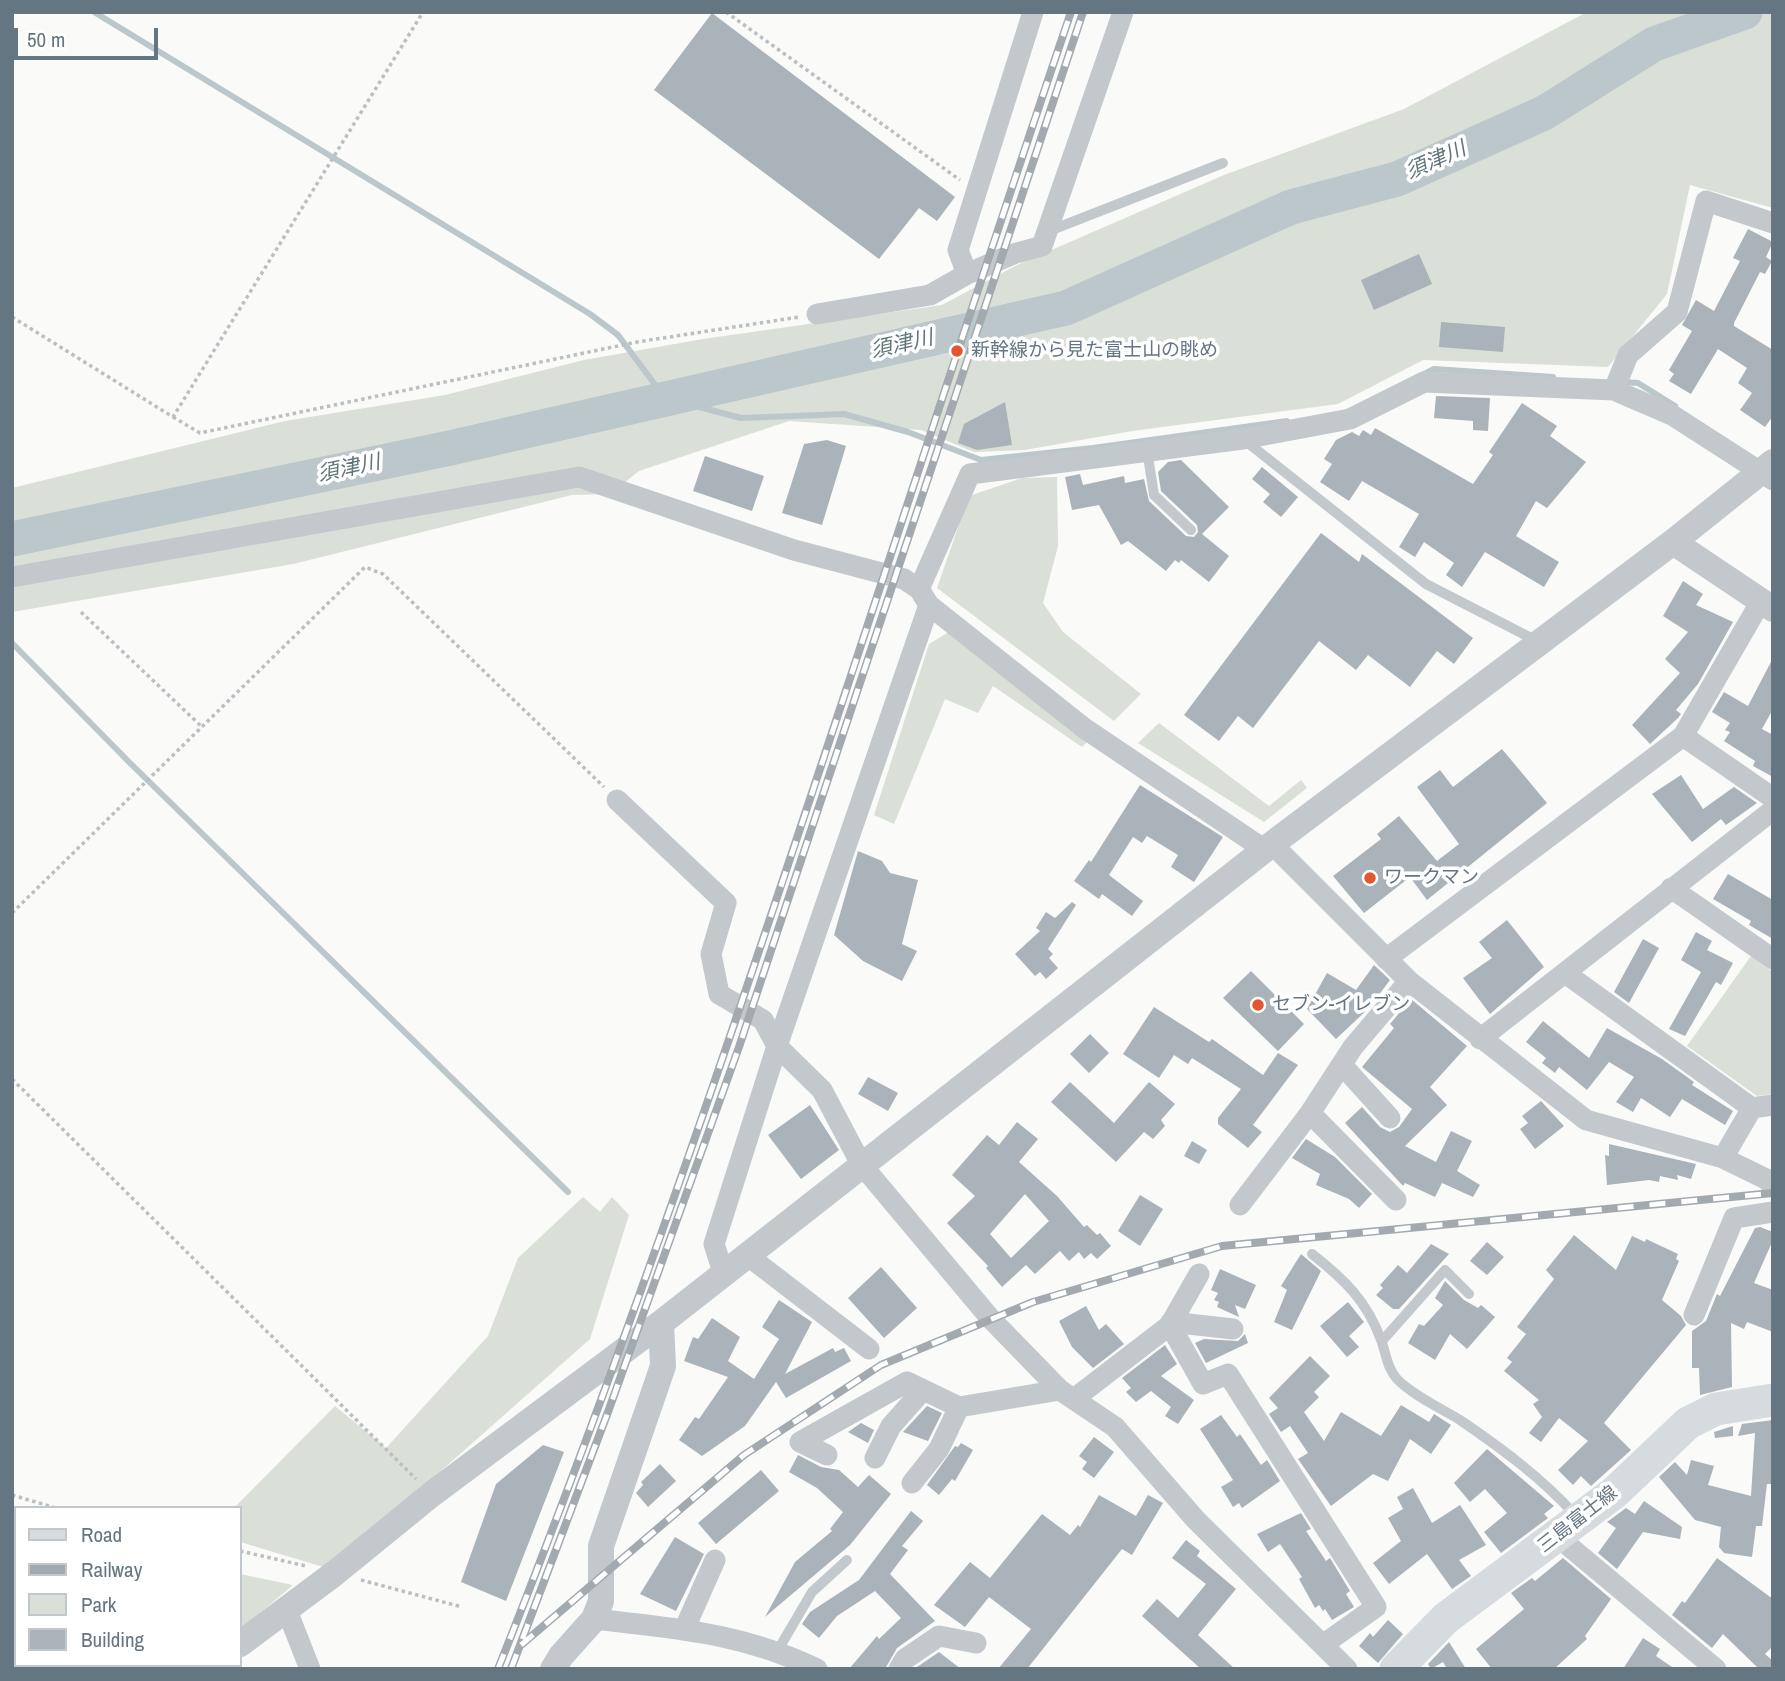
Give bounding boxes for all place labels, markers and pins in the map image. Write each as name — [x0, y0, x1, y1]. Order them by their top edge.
place label: 新幹線から見た富士山の眺め — [971, 340, 1218, 362]
marker: 新幹線から見た富士山の眺め — [949, 343, 965, 359]
place label: ワークマン — [1384, 867, 1479, 889]
marker: ワークマン — [1362, 870, 1378, 886]
place label: セブン-イレブン — [1272, 994, 1410, 1016]
marker: セブン-イレブン — [1250, 997, 1266, 1013]

